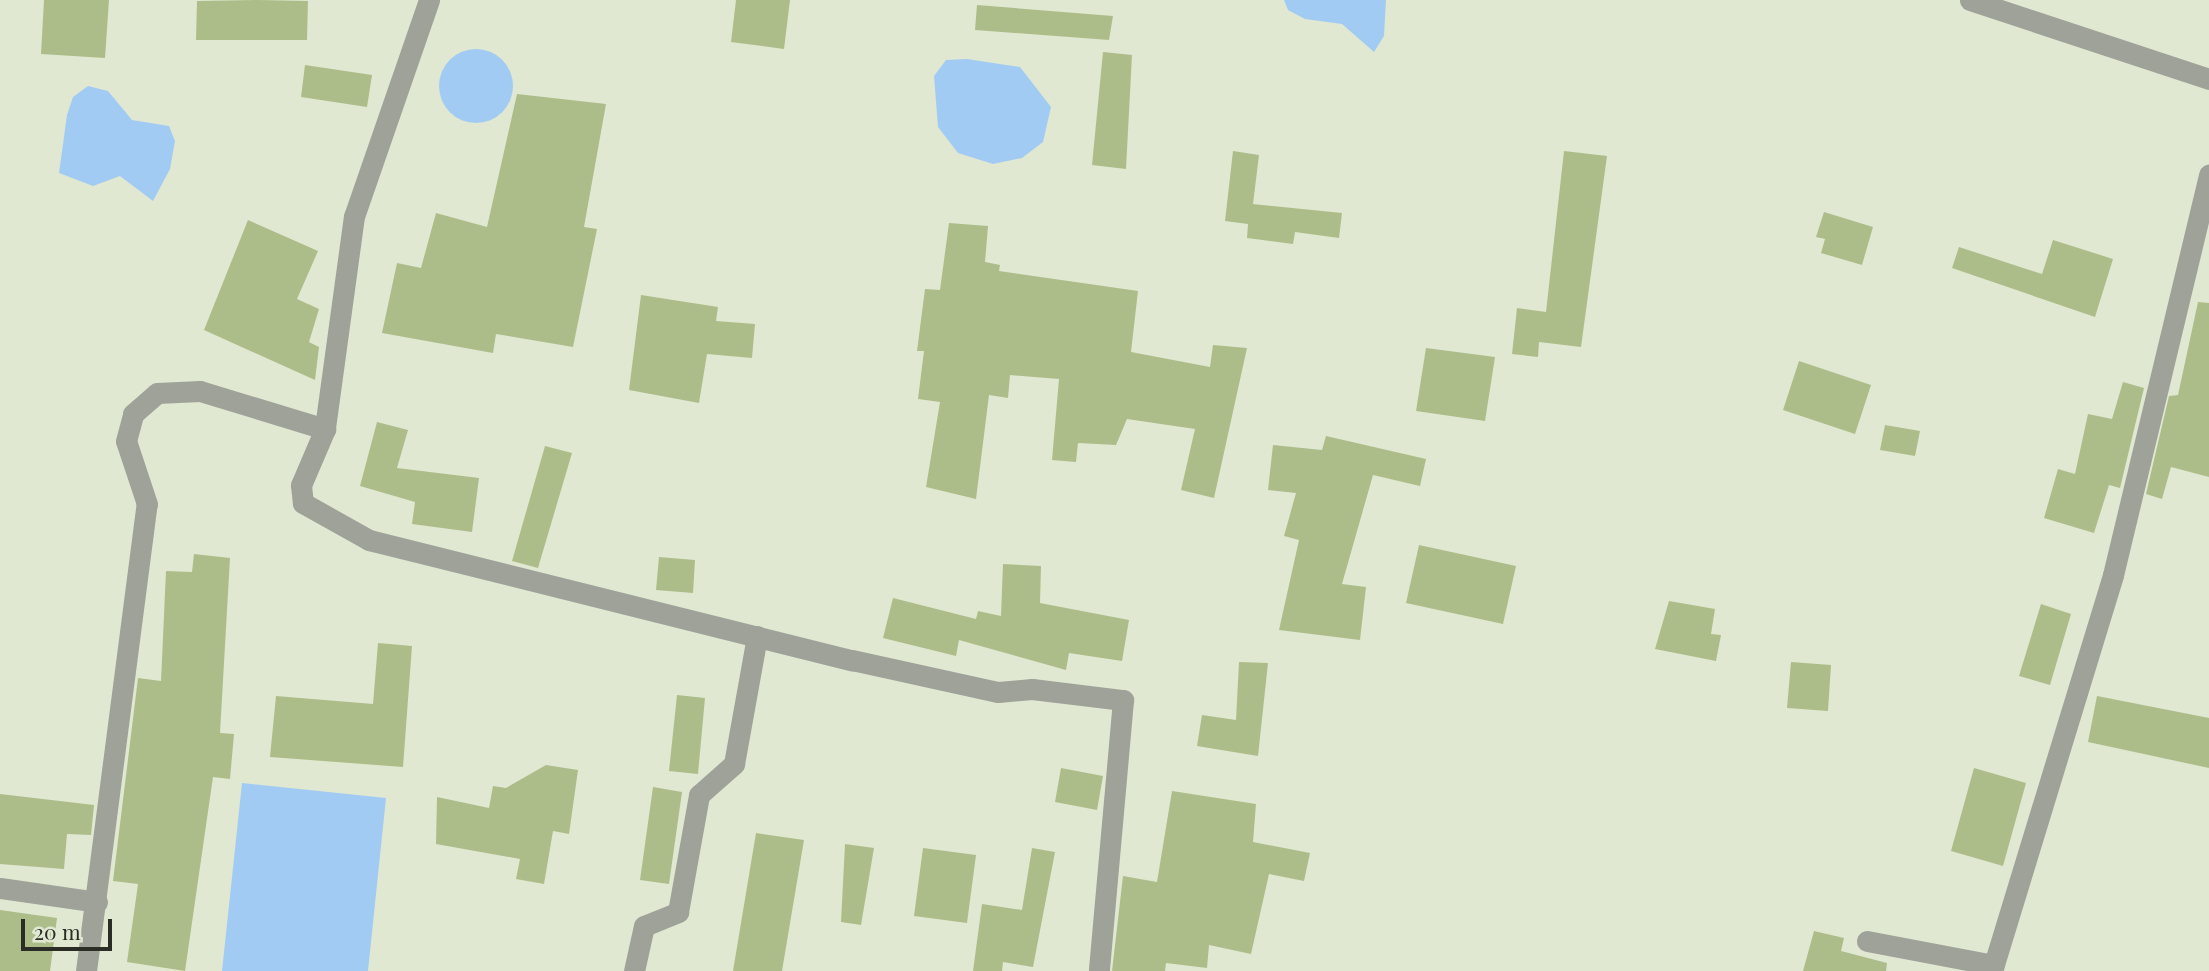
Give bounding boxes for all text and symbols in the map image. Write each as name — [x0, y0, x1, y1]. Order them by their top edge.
scale bar — [24, 904, 116, 948]
text: 20 m — [34, 917, 81, 945]

